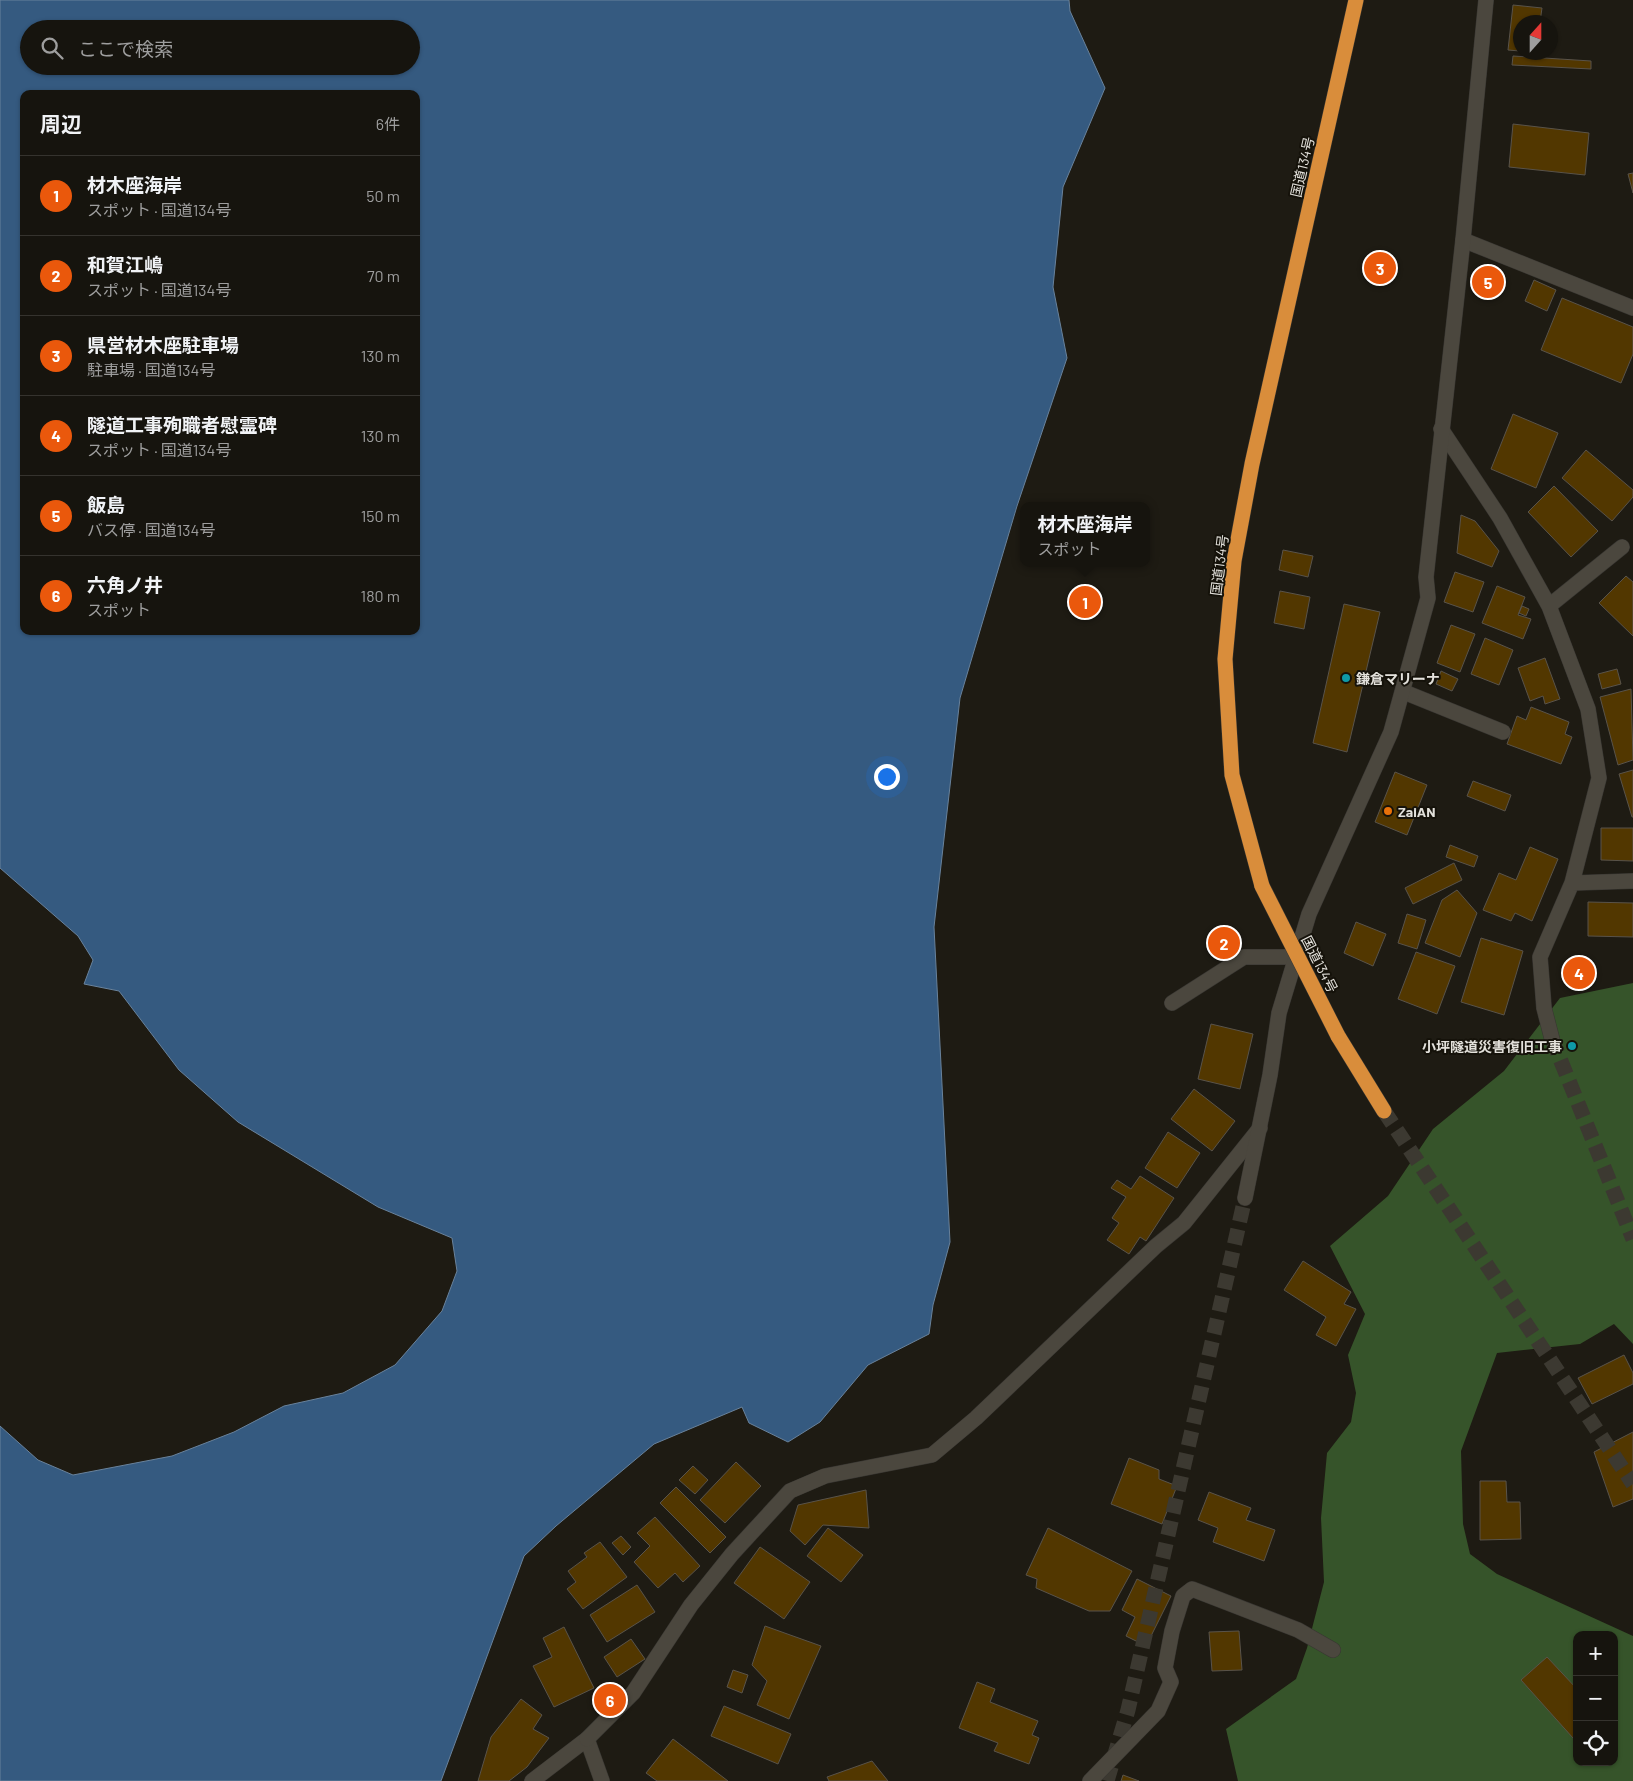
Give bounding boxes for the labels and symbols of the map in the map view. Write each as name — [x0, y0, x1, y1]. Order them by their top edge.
north arrow — [1513, 15, 1558, 60]
street label: 国道134号 — [1287, 135, 1317, 199]
pin: 3 — [1364, 249, 1396, 287]
pin: 5 — [1472, 263, 1504, 301]
street label: 国道134号 — [1207, 533, 1231, 597]
pin: 1 — [1069, 583, 1101, 621]
place label: 鎌倉マリーナ — [1356, 670, 1440, 687]
marker: 鎌倉マリーナ — [1340, 672, 1352, 684]
your location — [874, 764, 900, 790]
place label: ZaiAN — [1398, 803, 1435, 820]
marker: ZaiAN — [1382, 805, 1394, 817]
pin: 2 — [1208, 924, 1240, 962]
street label: 国道134号 — [1298, 933, 1342, 995]
pin: 4 — [1563, 954, 1595, 992]
place label: 小坪隧道災害復旧工事 — [1422, 1038, 1562, 1055]
marker: 小坪隧道災害復旧工事 — [1566, 1040, 1578, 1052]
pin: 6 — [594, 1681, 626, 1719]

